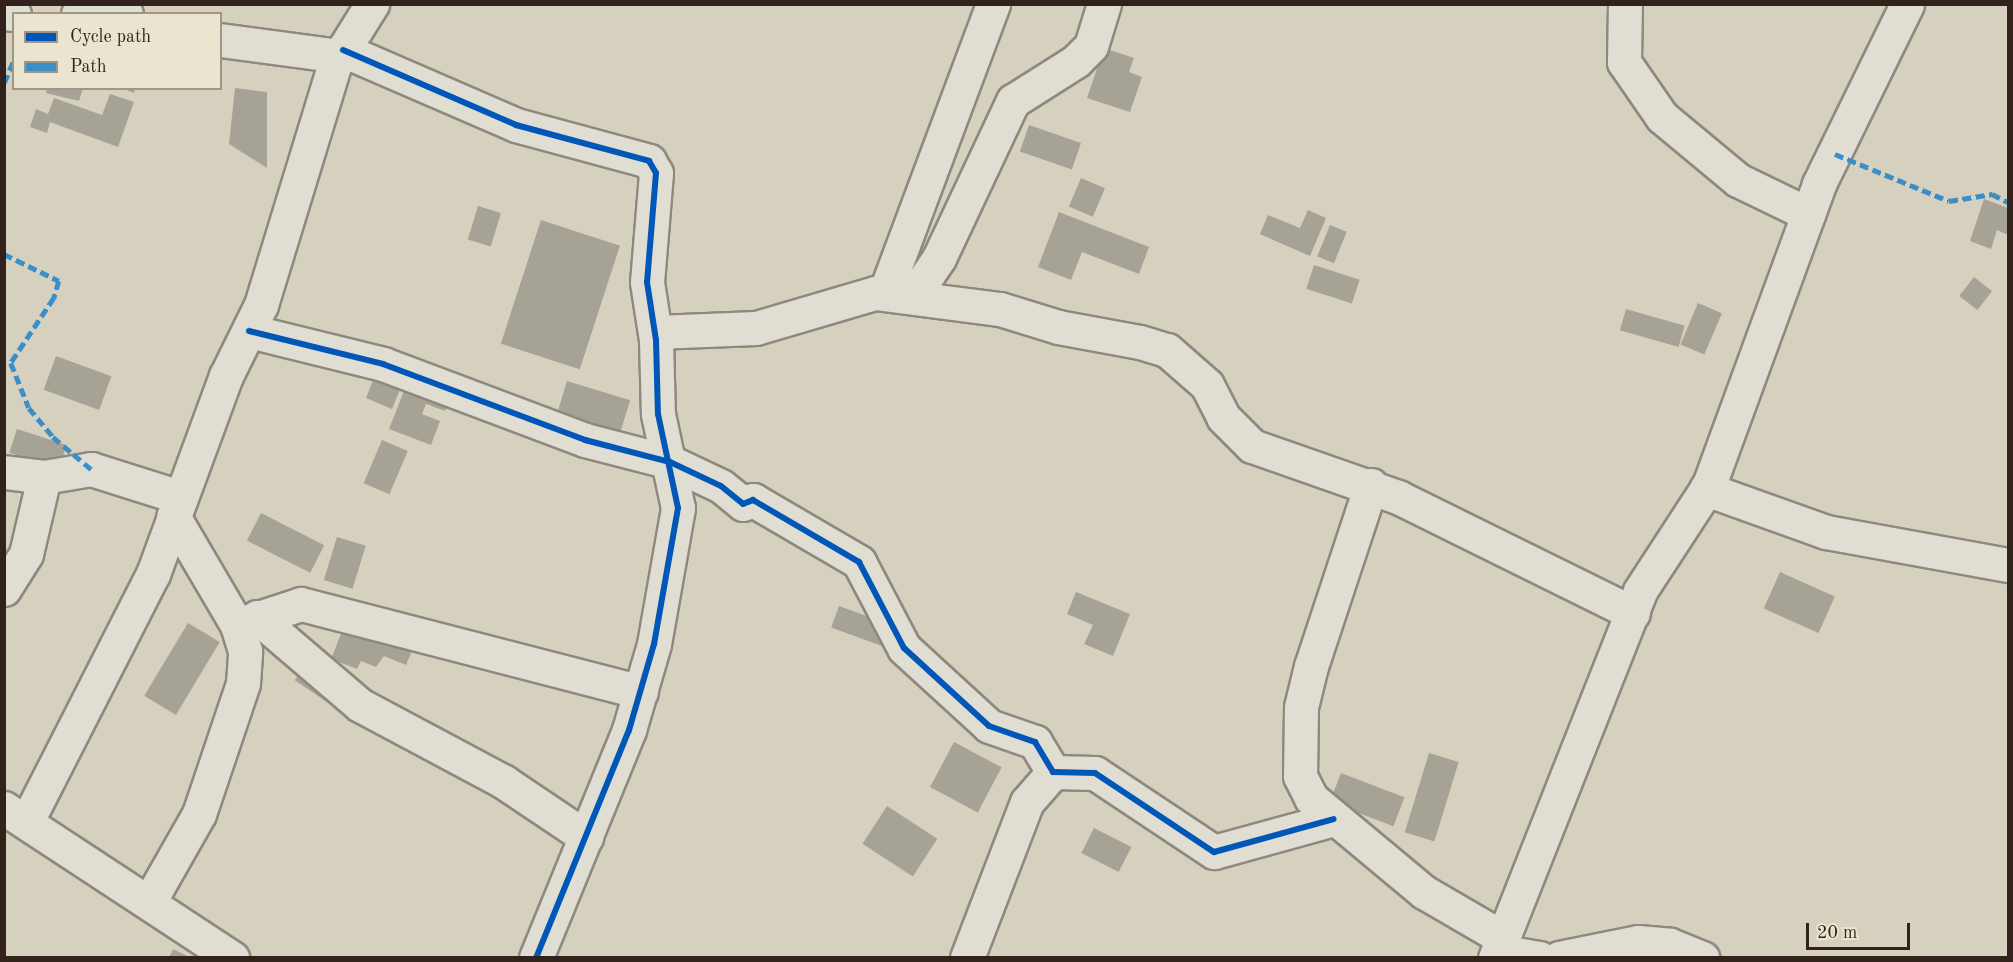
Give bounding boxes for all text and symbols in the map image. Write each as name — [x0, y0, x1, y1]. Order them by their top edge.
legend — [12, 12, 222, 90]
text: Cycle path — [70, 28, 151, 46]
text: Path — [70, 58, 106, 76]
scale bar — [1809, 911, 1912, 949]
text: 20 m — [1817, 924, 1857, 942]

